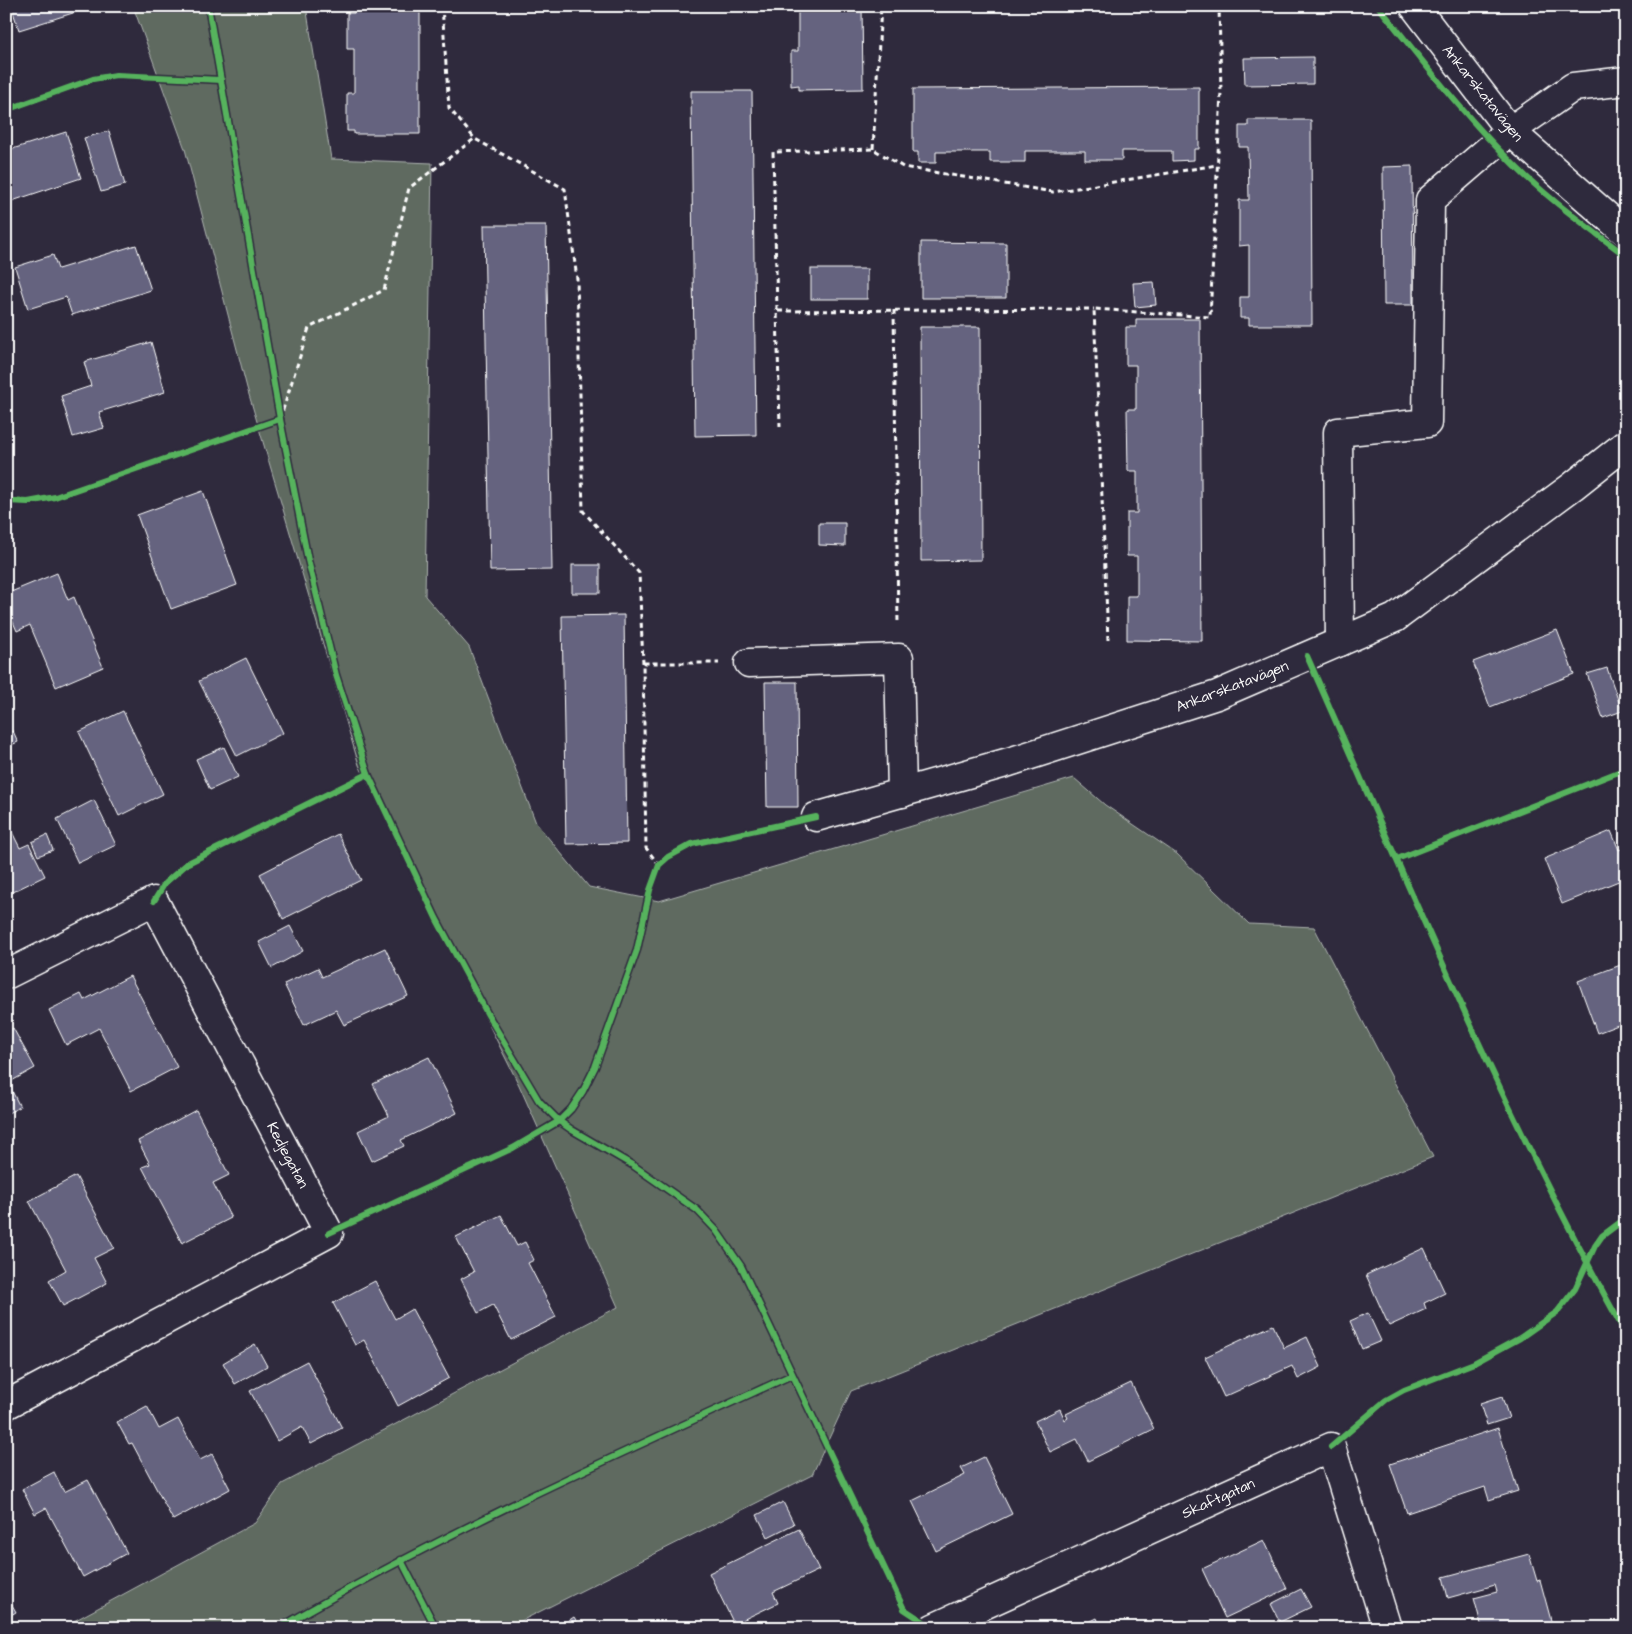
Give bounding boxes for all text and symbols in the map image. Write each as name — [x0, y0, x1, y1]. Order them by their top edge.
street label: Ankarskatavägen — [1436, 40, 1529, 147]
street label: Ankarskatavägen — [1173, 655, 1292, 719]
street label: Kedjegatan — [260, 1118, 314, 1193]
street label: Skaftgatan — [1178, 1473, 1259, 1525]

